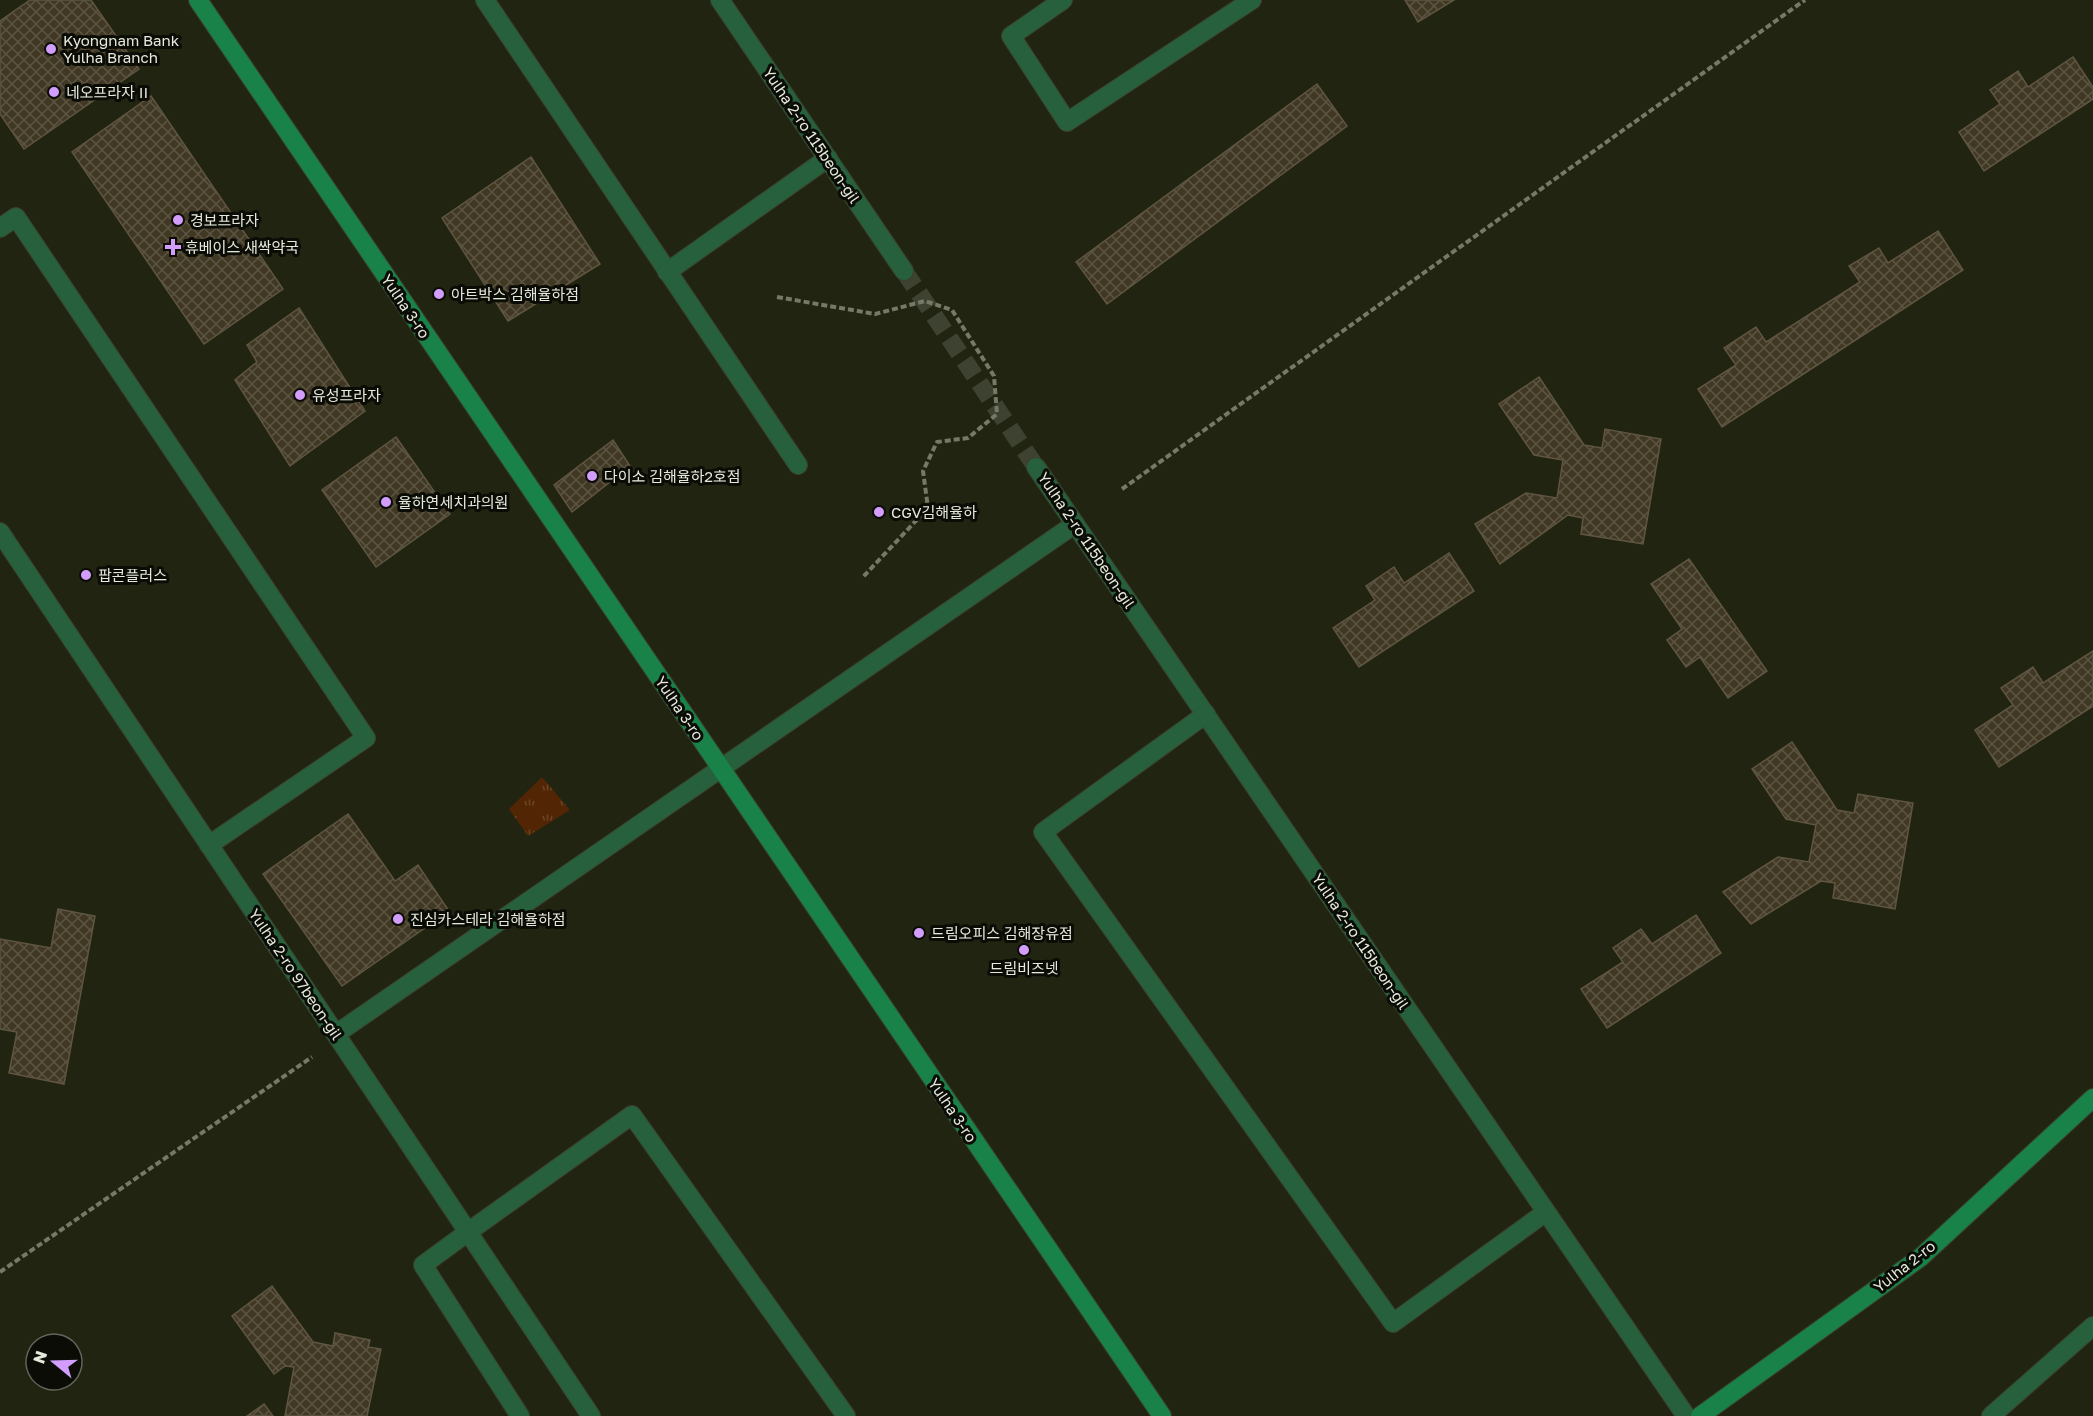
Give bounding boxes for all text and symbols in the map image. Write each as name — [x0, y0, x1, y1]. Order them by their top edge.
place label: Kyongnam Bank Yulha Branch — [63, 31, 180, 66]
marker: Kyongnam Bank Yulha Branch — [44, 42, 58, 56]
street label: Yulha 2-ro 115beon-gil — [760, 64, 864, 207]
place label: 네오프라자 II — [66, 83, 148, 101]
marker: 네오프라자 II — [47, 85, 61, 99]
place label: 경보프라자 — [190, 211, 259, 229]
marker: 경보프라자 — [171, 213, 185, 227]
place label: 휴베이스 새싹약국 — [185, 238, 299, 256]
marker: 휴베이스 새싹약국 — [166, 240, 180, 254]
street label: Yulha 3-ro — [378, 271, 434, 341]
place label: 아트박스 김해율하점 — [451, 285, 579, 303]
marker: 아트박스 김해율하점 — [432, 287, 446, 301]
place label: 유성프라자 — [312, 386, 381, 404]
marker: 유성프라자 — [293, 388, 307, 402]
place label: 다이소 김해율하2호점 — [604, 467, 741, 485]
marker: 다이소 김해율하2호점 — [585, 469, 599, 483]
street label: Yulha 2-ro 115beon-gil — [1035, 469, 1139, 612]
place label: 율하연세치과의원 — [398, 493, 508, 511]
marker: 율하연세치과의원 — [379, 495, 393, 509]
place label: CGV김해율하 — [891, 503, 977, 521]
marker: CGV김해율하 — [872, 505, 886, 519]
place label: 팝콘플러스 — [98, 566, 167, 584]
marker: 팝콘플러스 — [79, 568, 93, 582]
street label: Yulha 3-ro — [652, 673, 708, 743]
street label: Yulha 2-ro 115beon-gil — [1309, 870, 1413, 1013]
street label: Yulha 2-ro 97beon-gil — [246, 905, 347, 1043]
place label: 진심카스테라 김해율하점 — [410, 910, 566, 928]
marker: 진심카스테라 김해율하점 — [391, 912, 405, 926]
place label: 드림오피스 김해장유점 — [931, 924, 1073, 942]
marker: 드림오피스 김해장유점 — [912, 926, 926, 940]
marker: 드림비즈넷 — [1017, 943, 1031, 957]
place label: 드림비즈넷 — [989, 959, 1059, 977]
street label: Yulha 3-ro — [925, 1075, 981, 1145]
street label: Yulha 2-ro — [1870, 1236, 1938, 1296]
north arrow — [24, 1332, 84, 1392]
text: N — [28, 1348, 51, 1366]

